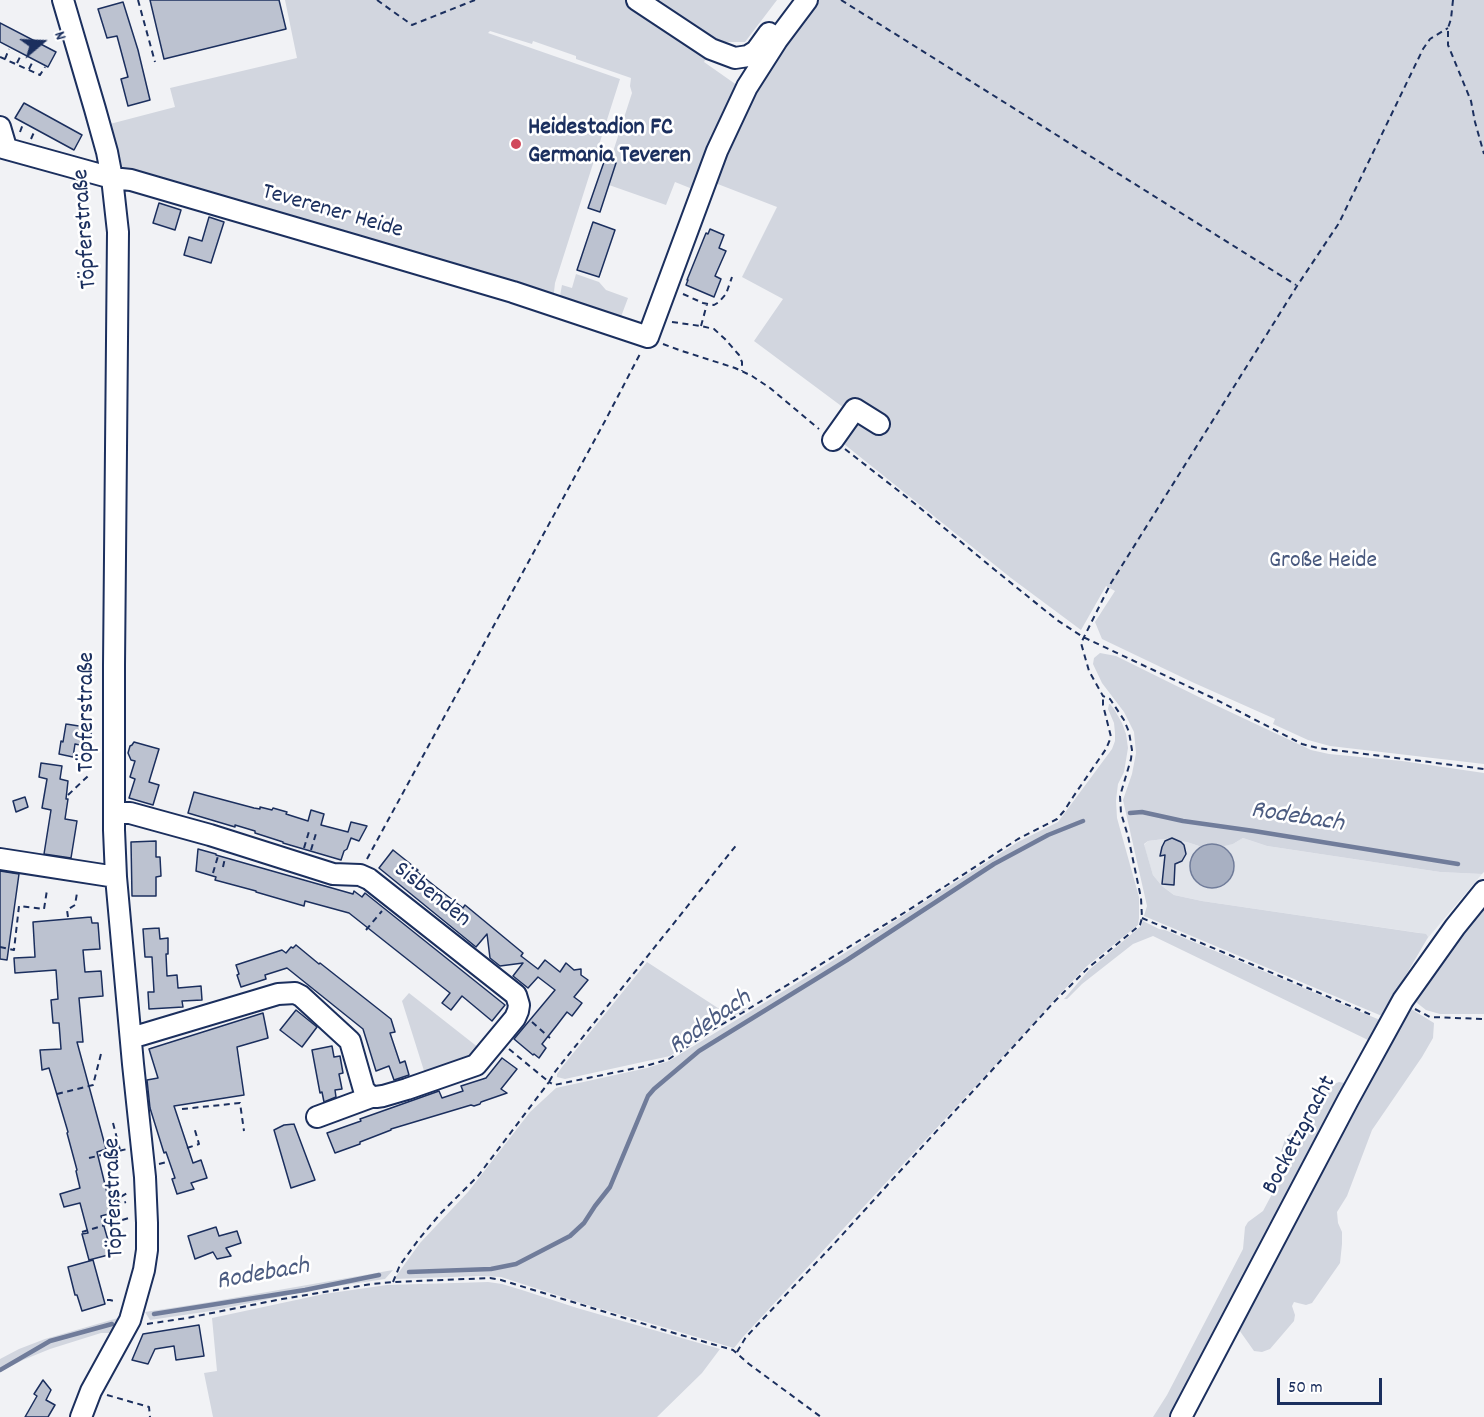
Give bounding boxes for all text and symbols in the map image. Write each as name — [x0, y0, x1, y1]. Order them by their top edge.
north arrow — [12, 12, 72, 72]
text: N — [47, 28, 72, 43]
place label: Heidestadion FC Germania Teveren — [528, 116, 691, 172]
marker: Heidestadion FC Germania Teveren — [509, 137, 523, 151]
street label: Töpferstraße — [68, 168, 106, 290]
street label: Teverener Heide — [258, 179, 406, 247]
park label: Große Heide — [1269, 549, 1377, 577]
street label: Töpferstraße — [75, 652, 103, 772]
water label: Rodebach — [1248, 796, 1346, 842]
street label: Sisbenden — [387, 857, 475, 935]
water label: Rodebach — [664, 984, 758, 1064]
street label: Bocketzgracht — [1258, 1072, 1344, 1200]
street label: Töpferstraße — [100, 1137, 132, 1259]
water label: Rodebach — [214, 1253, 312, 1299]
scale bar — [1280, 1366, 1385, 1404]
text: 50 m — [1288, 1376, 1323, 1401]

